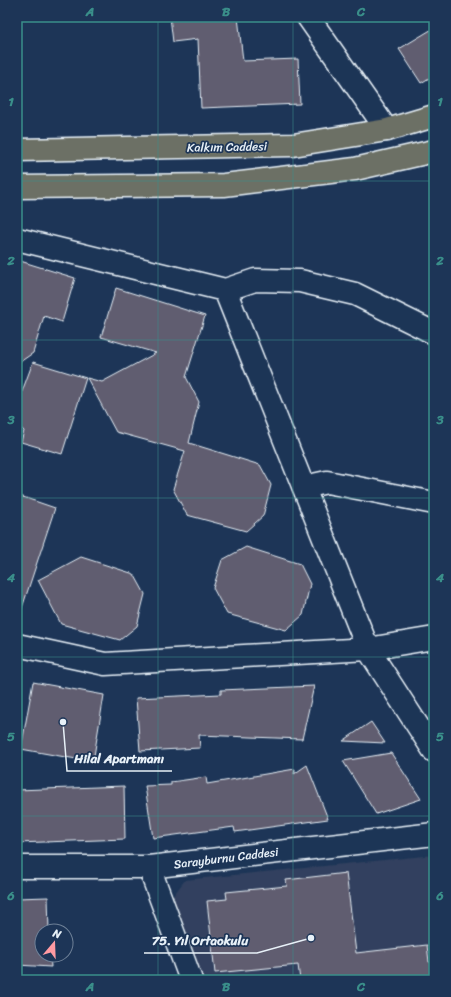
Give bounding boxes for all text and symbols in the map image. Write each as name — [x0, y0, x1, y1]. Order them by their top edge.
text: A — [85, 0, 94, 23]
text: B — [222, 0, 231, 23]
text: C — [356, 0, 366, 23]
text: 1 — [8, 90, 14, 113]
text: 1 — [437, 90, 443, 113]
street label: Kalkım Caddesi — [187, 135, 268, 159]
text: 2 — [6, 249, 15, 272]
text: 2 — [435, 249, 444, 272]
text: 3 — [6, 408, 15, 431]
text: 3 — [435, 408, 444, 431]
text: 4 — [6, 566, 16, 589]
text: 4 — [435, 566, 445, 589]
text: 5 — [7, 725, 15, 748]
text: 5 — [436, 725, 444, 748]
callout: Hilal Apartmanı — [67, 746, 172, 771]
text: Hilal Apartmanı — [73, 747, 164, 770]
street label: Sarayburnu Caddesi — [172, 841, 280, 875]
text: 6 — [6, 884, 15, 907]
text: 6 — [435, 884, 444, 907]
north arrow — [34, 923, 74, 963]
text: N — [49, 923, 64, 944]
callout: 75. Yıl Ortaokulu — [144, 928, 257, 953]
text: 75. Yıl Ortaokulu — [152, 929, 249, 952]
text: A — [85, 975, 94, 997]
text: B — [222, 975, 231, 997]
text: C — [356, 975, 366, 997]

